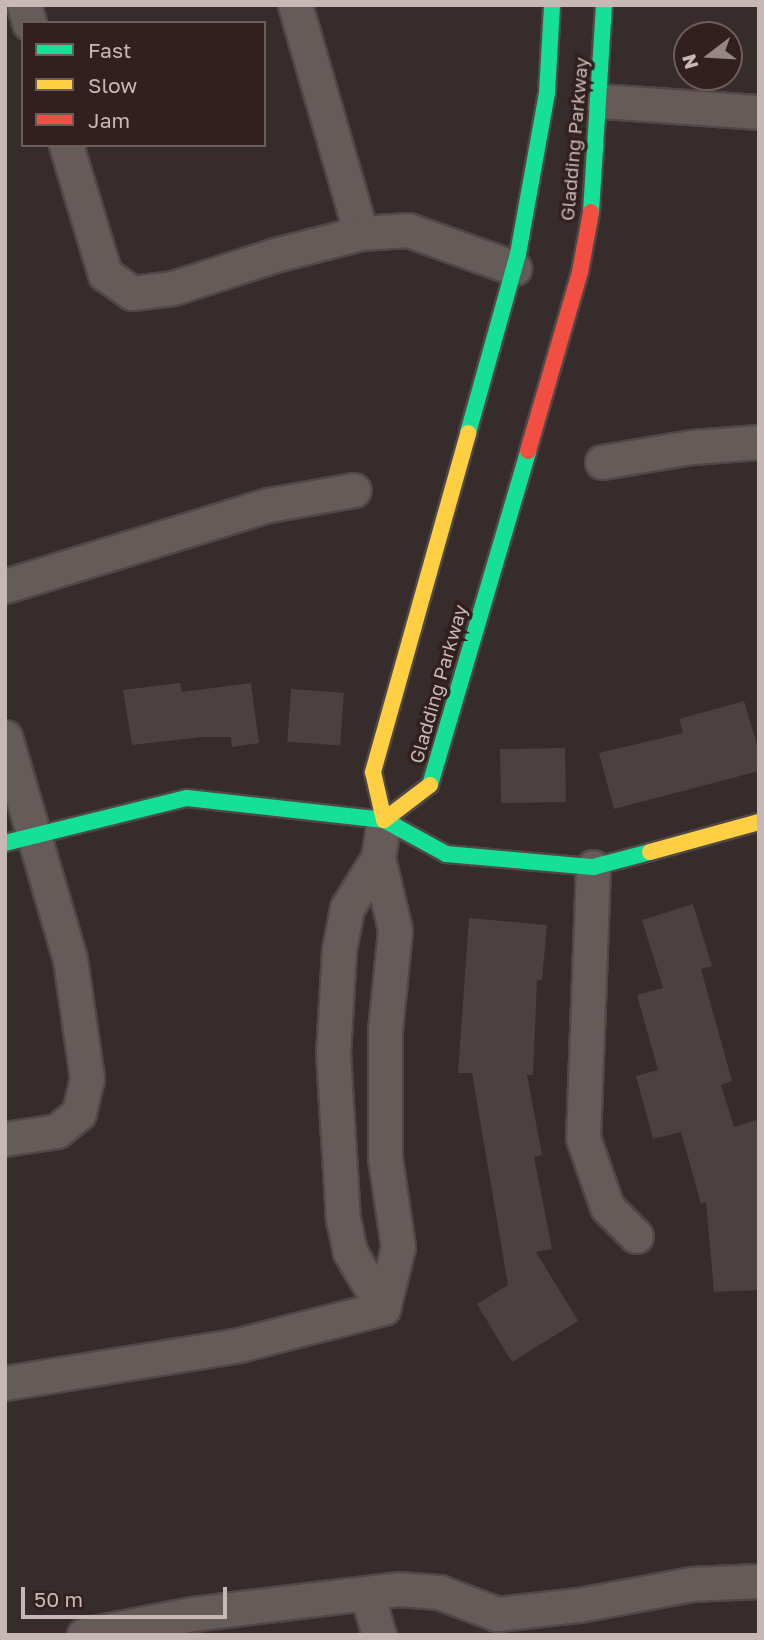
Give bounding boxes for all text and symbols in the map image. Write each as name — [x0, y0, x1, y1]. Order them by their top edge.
legend — [21, 21, 266, 147]
north arrow — [673, 21, 743, 91]
text: Fast — [88, 37, 131, 63]
text: N — [676, 51, 702, 72]
street label: Gladding Parkway — [555, 56, 593, 222]
text: Slow — [88, 72, 137, 98]
text: Jam — [88, 107, 130, 133]
street label: Gladding Parkway — [404, 602, 472, 766]
scale bar — [24, 1574, 231, 1618]
text: 50 m — [34, 1586, 83, 1612]

